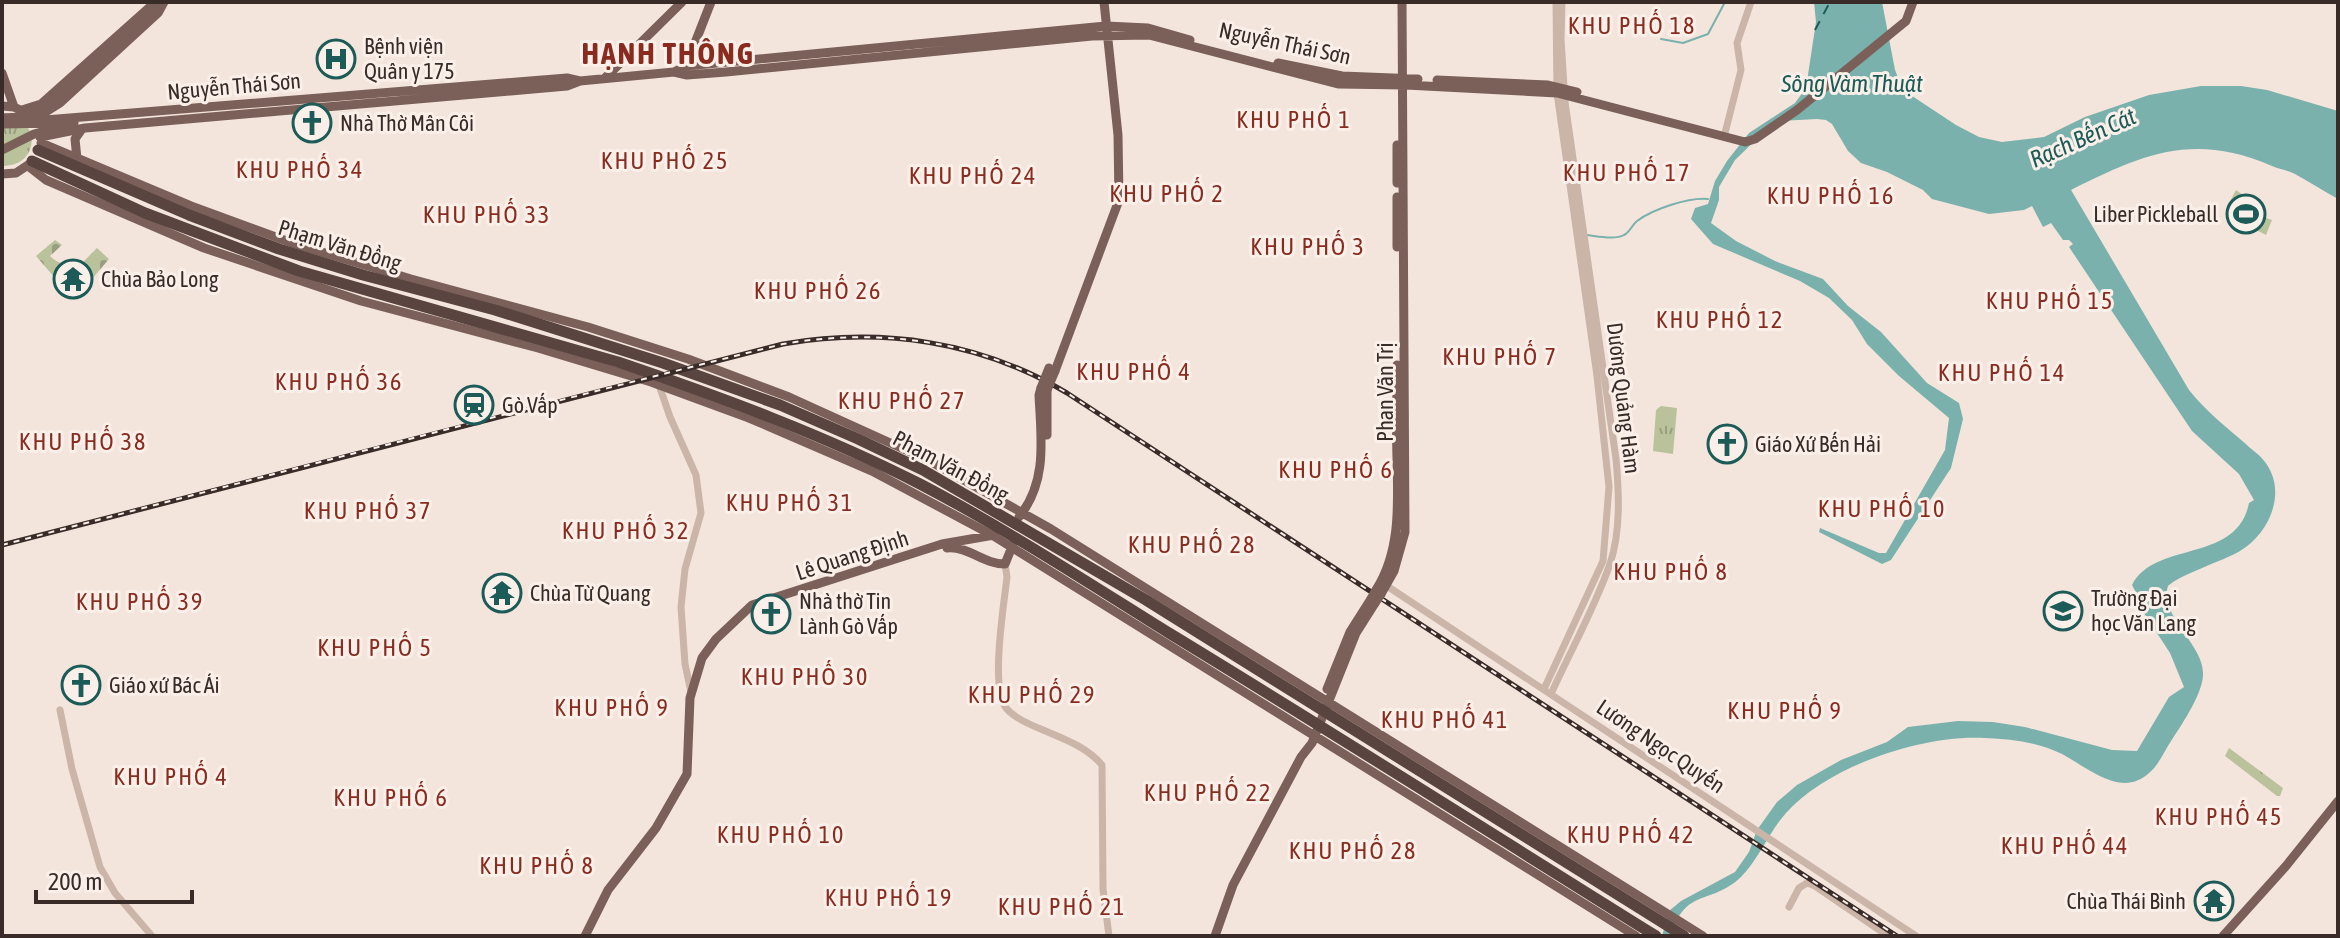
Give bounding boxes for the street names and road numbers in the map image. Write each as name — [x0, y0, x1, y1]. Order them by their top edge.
street label: Nguyễn Thái Sơn — [1217, 16, 1353, 70]
street label: Nguyễn Thái Sơn — [166, 67, 302, 105]
street label: Phạm Văn Đồng — [275, 214, 405, 276]
street label: Dương Quảng Hàm — [1602, 321, 1646, 475]
street label: Phan Văn Trị — [1372, 342, 1398, 442]
street label: Phạm Văn Đồng — [889, 425, 1014, 508]
street label: Lê Quang Định — [792, 525, 912, 585]
street label: Lương Ngọc Quyến — [1592, 694, 1730, 798]

